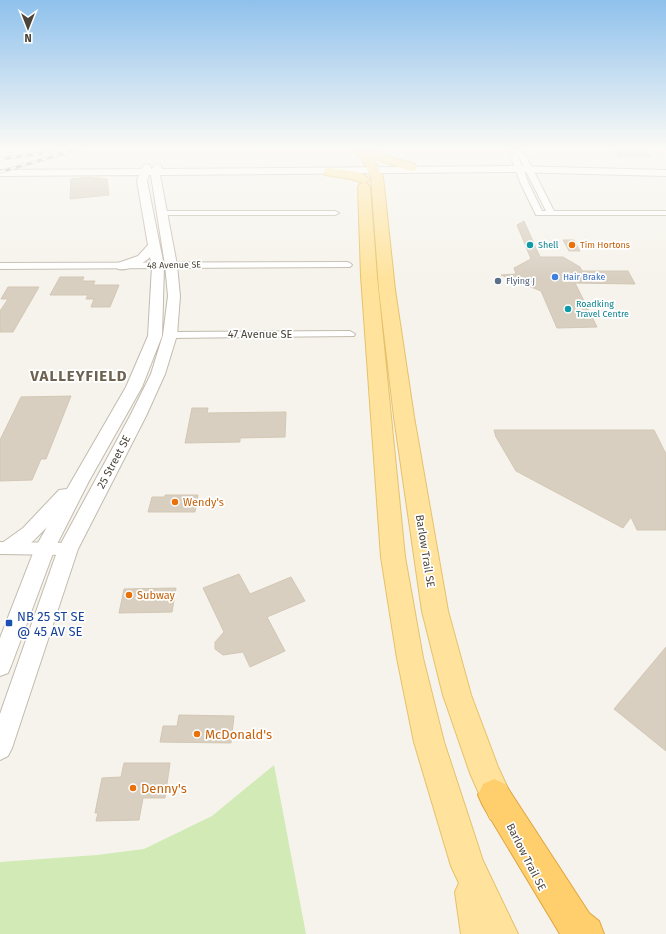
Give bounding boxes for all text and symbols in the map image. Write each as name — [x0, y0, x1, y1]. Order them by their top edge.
north arrow — [8, 8, 48, 48]
text: N — [24, 31, 32, 44]
marker: Shell — [525, 240, 535, 250]
place label: Shell — [538, 240, 559, 250]
marker: Tim Hortons — [567, 240, 577, 250]
place label: Tim Hortons — [580, 240, 630, 250]
street label: 48 Avenue SE — [147, 260, 201, 270]
marker: Hair Brake — [550, 272, 560, 282]
place label: Hair Brake — [563, 272, 605, 282]
marker: Flying J — [493, 276, 503, 286]
place label: Flying J — [506, 276, 535, 286]
place label: Roadking Travel Centre — [576, 299, 629, 319]
marker: Roadking Travel Centre — [563, 304, 573, 314]
street label: 47 Avenue SE — [228, 328, 292, 341]
district label: VALLEYFIELD — [29, 367, 128, 385]
street label: 25 Street SE — [95, 433, 134, 491]
place label: Wendy's — [183, 496, 224, 509]
marker: Wendy's — [170, 497, 180, 507]
street label: Barlow Trail SE — [413, 514, 437, 588]
place label: Subway — [137, 589, 176, 602]
marker: Subway — [124, 590, 134, 600]
place label: NB 25 ST SE @ 45 AV SE — [17, 609, 85, 639]
marker: NB 25 ST SE @ 45 AV SE — [4, 618, 14, 628]
place label: McDonald's — [205, 727, 272, 742]
marker: McDonald's — [192, 729, 202, 739]
place label: Denny's — [141, 781, 187, 796]
marker: Denny's — [128, 783, 138, 793]
street label: Barlow Trail SE — [503, 821, 549, 893]

